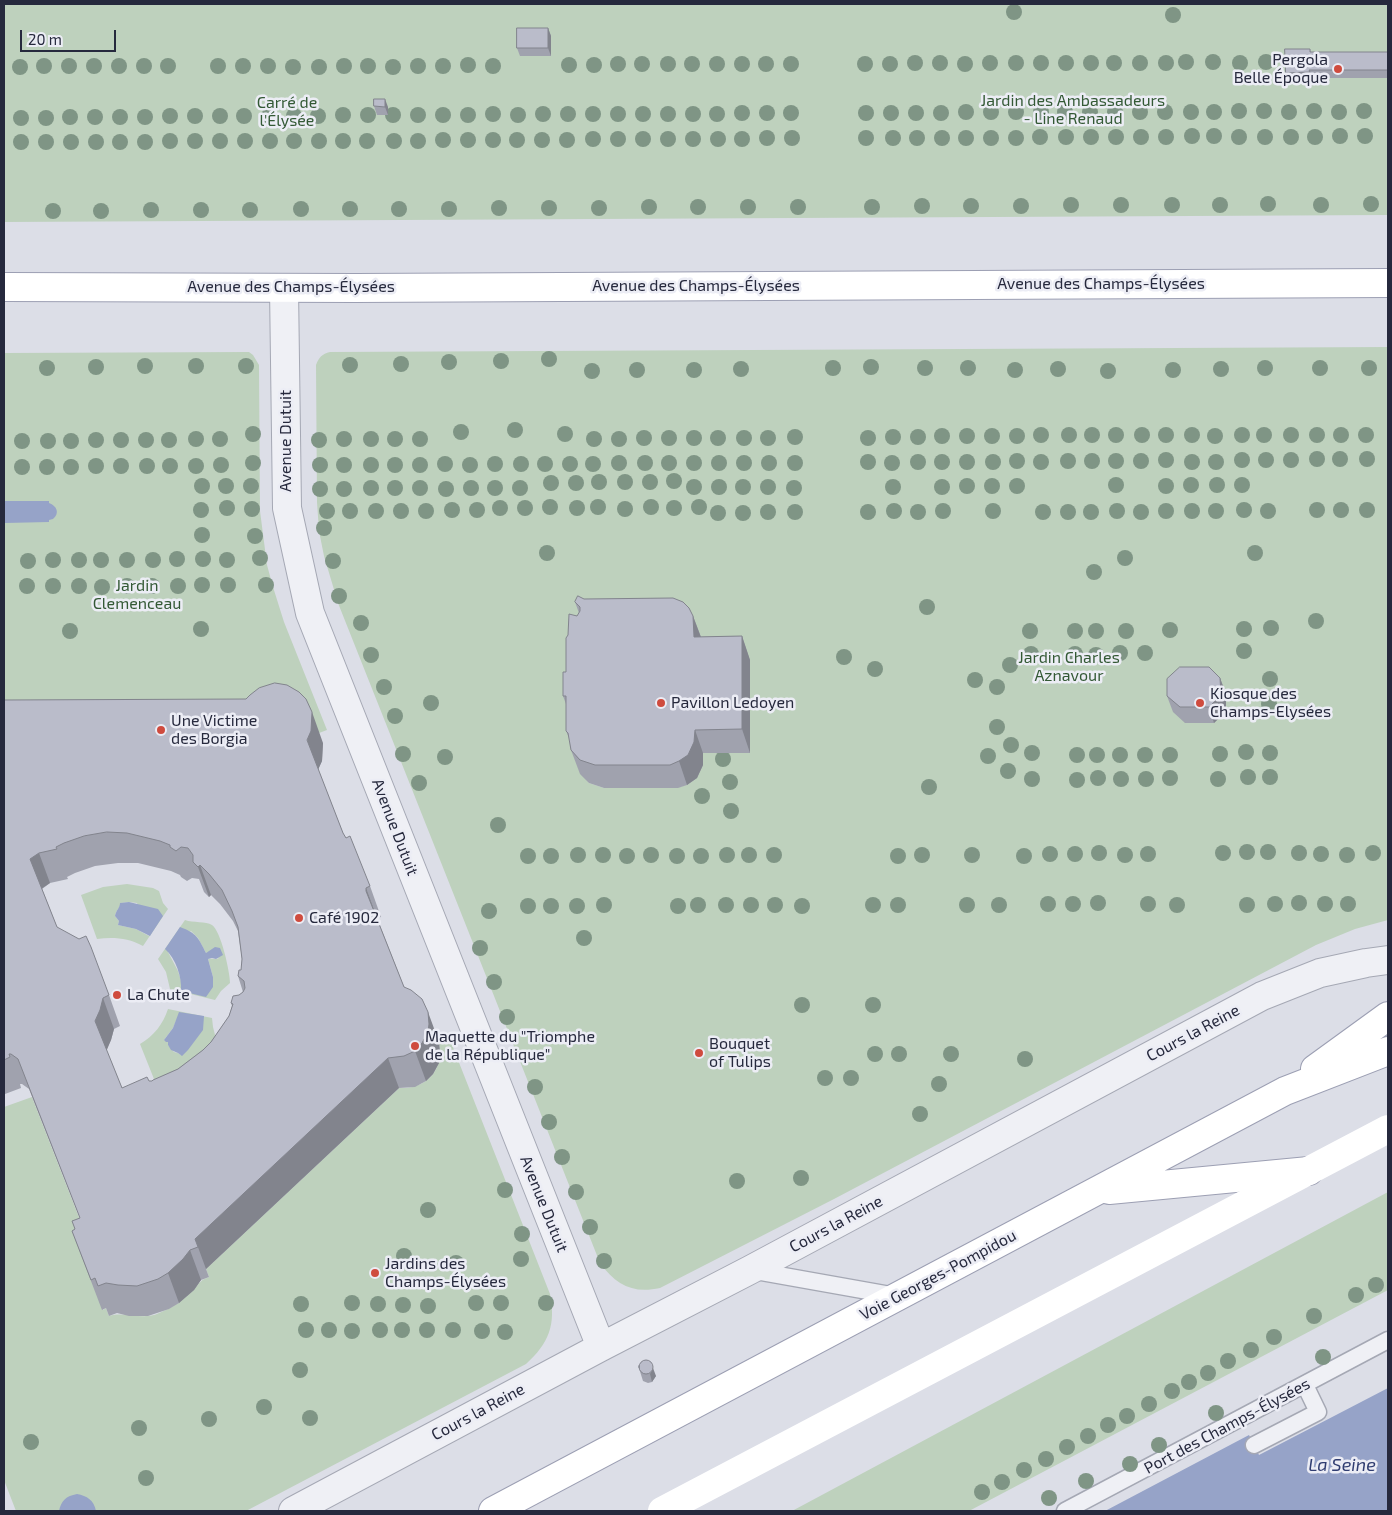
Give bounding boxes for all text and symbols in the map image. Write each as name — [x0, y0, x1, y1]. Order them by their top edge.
scale bar — [22, 20, 119, 52]
text: 20 m — [28, 30, 62, 48]
place label: Pergola Belle Époque — [1234, 50, 1328, 88]
marker: Pergola Belle Époque — [1332, 63, 1344, 75]
park label: Jardin des Ambassadeurs - Line Renaud — [981, 91, 1165, 129]
park label: Carré de l'Élysée — [257, 93, 317, 131]
street label: Avenue des Champs-Élysées — [997, 274, 1205, 294]
street label: Avenue des Champs-Élysées — [592, 276, 800, 296]
street label: Avenue des Champs-Élysées — [187, 277, 395, 297]
street label: Avenue Dutuit — [276, 390, 296, 492]
park label: Jardin Clemenceau — [93, 576, 181, 614]
park label: Jardin Charles Aznavour — [1018, 648, 1120, 686]
place label: Kiosque des Champs-Elysées — [1210, 684, 1331, 722]
place label: Pavillon Ledoyen — [671, 693, 794, 713]
marker: Pavillon Ledoyen — [655, 697, 667, 709]
marker: Kiosque des Champs-Elysées — [1194, 697, 1206, 709]
place label: Une Victime des Borgia — [171, 711, 257, 749]
marker: Une Victime des Borgia — [155, 724, 167, 736]
street label: Avenue Dutuit — [368, 776, 422, 878]
place label: Café 1902 — [309, 908, 379, 928]
marker: Café 1902 — [293, 912, 305, 924]
place label: La Chute — [127, 985, 190, 1005]
marker: La Chute — [111, 989, 123, 1001]
street label: Cours la Reine — [1143, 1000, 1243, 1066]
place label: Maquette du "Triomphe de la République" — [425, 1027, 595, 1065]
place label: Bouquet of Tulips — [709, 1034, 771, 1072]
marker: Maquette du "Triomphe de la République" — [409, 1040, 421, 1052]
marker: Bouquet of Tulips — [693, 1047, 705, 1059]
street label: Avenue Dutuit — [516, 1153, 572, 1255]
street label: Cours la Reine — [786, 1191, 886, 1257]
street label: Voie Georges-Pompidou — [857, 1226, 1019, 1324]
place label: Jardins des Champs-Élysées — [385, 1254, 506, 1292]
marker: Jardins des Champs-Élysées — [369, 1267, 381, 1279]
street label: Port des Champs-Élysées — [1141, 1374, 1313, 1478]
street label: Cours la Reine — [428, 1379, 528, 1445]
water label: La Seine — [1308, 1454, 1376, 1476]

